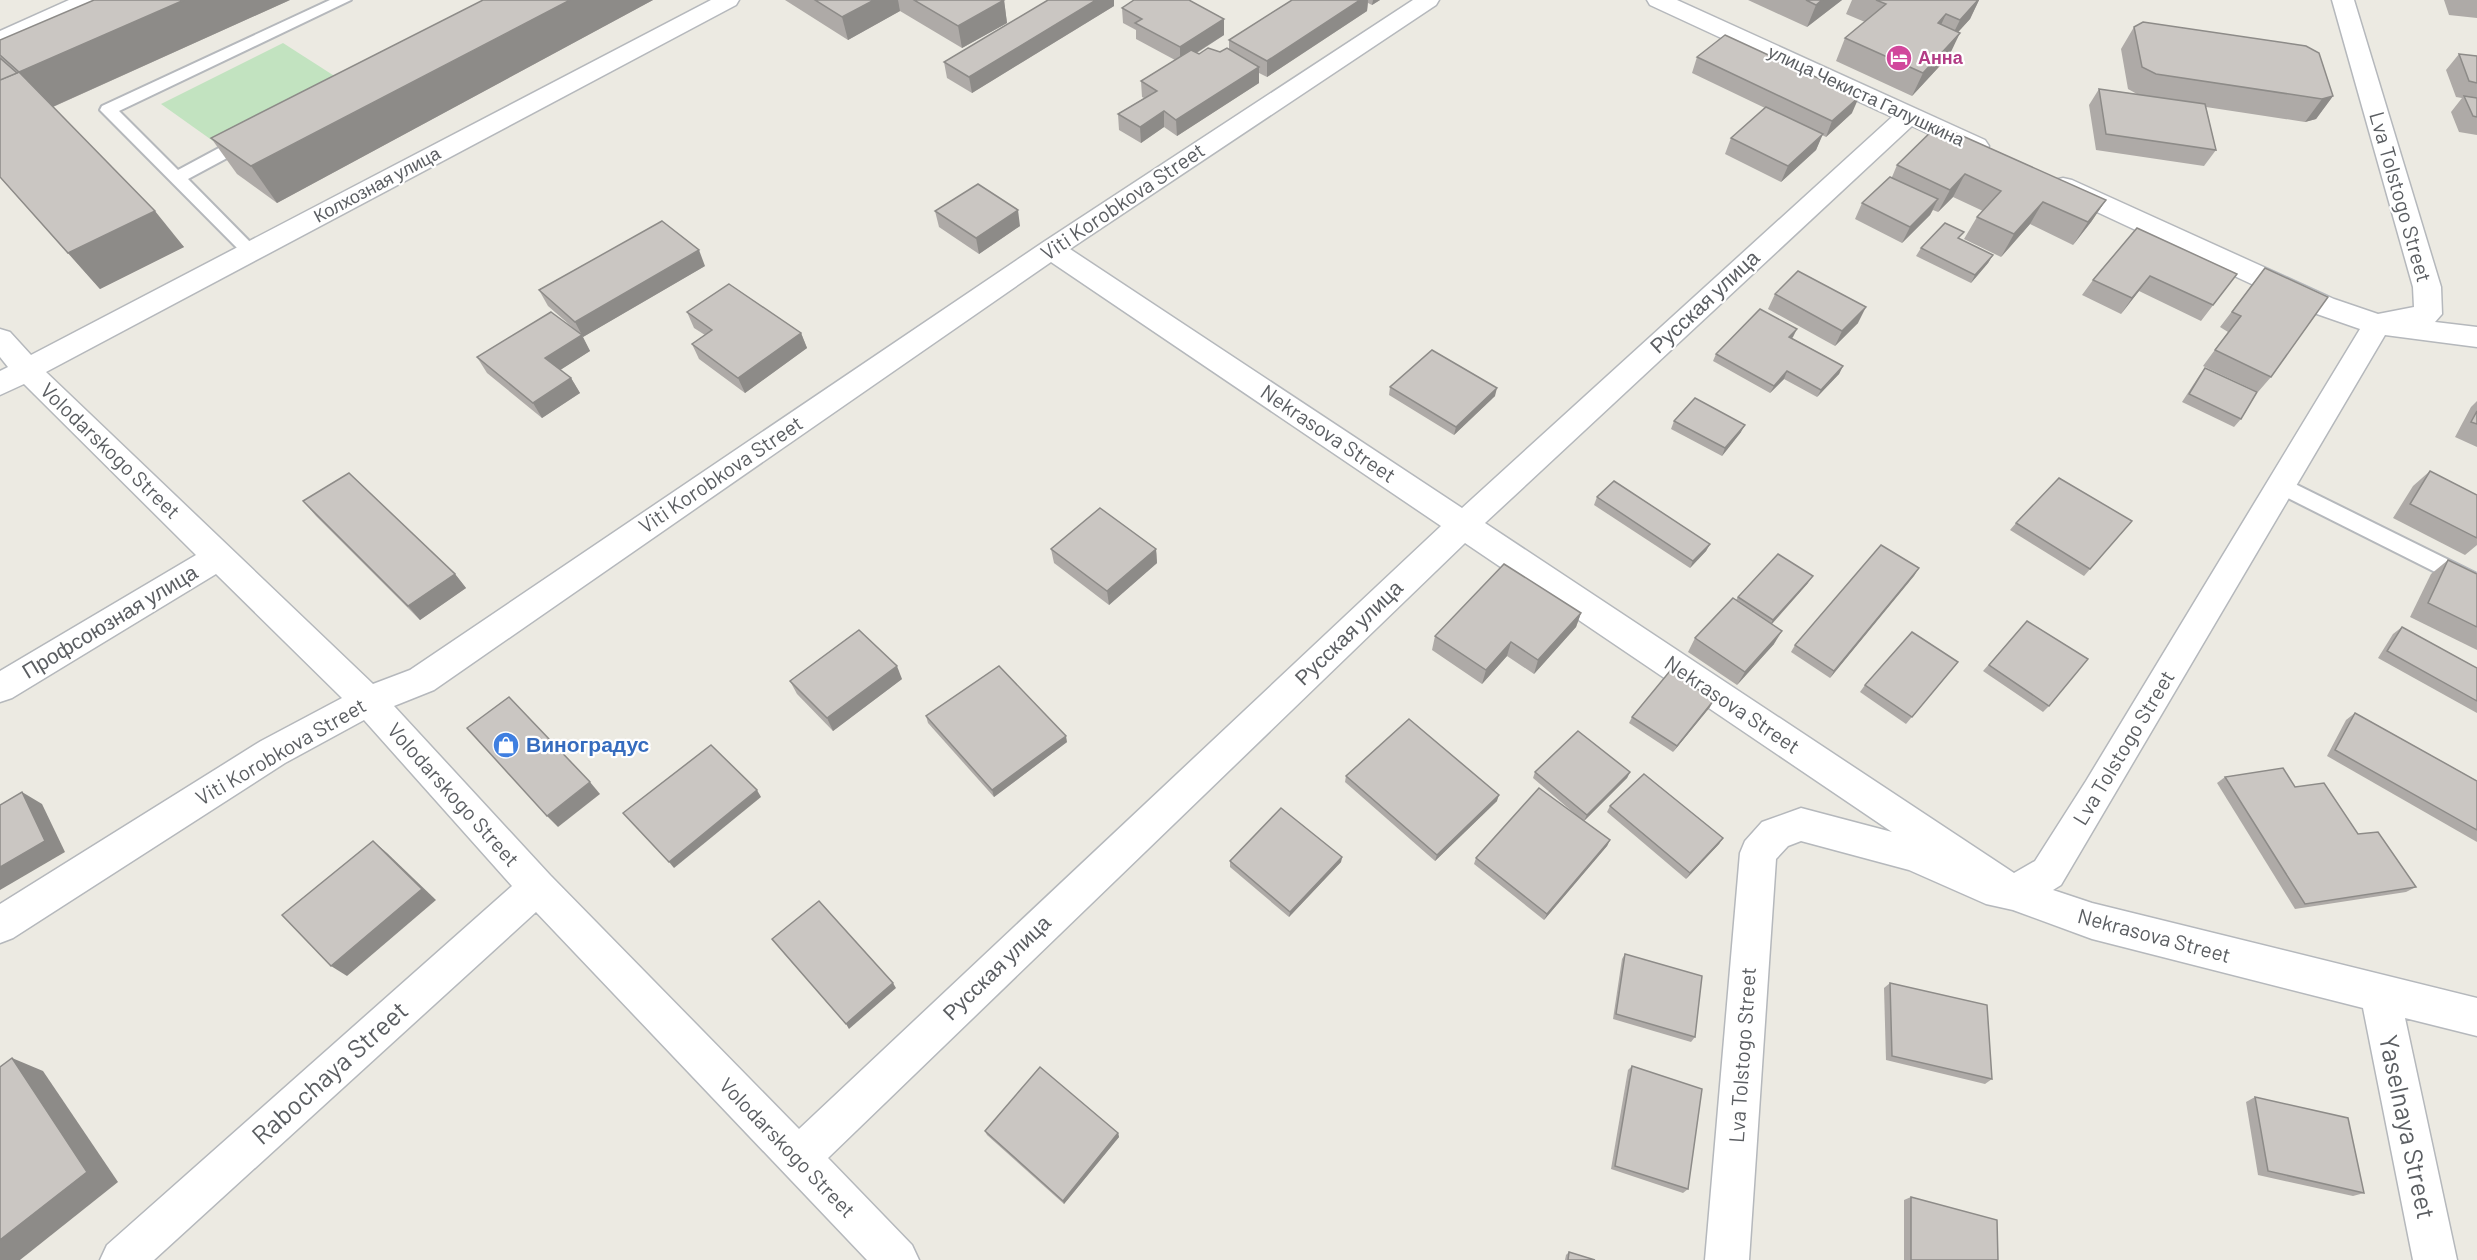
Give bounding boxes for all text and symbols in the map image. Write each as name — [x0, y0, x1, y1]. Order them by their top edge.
street label: улица Чекиста Галушкина — [1765, 40, 1969, 151]
hotel icon: Анна — [1884, 43, 1914, 73]
place label: Анна — [1918, 46, 1964, 68]
street label: Lva Tolstogo Street — [2365, 108, 2438, 285]
street label: Viti Korobkova Street — [1035, 137, 1209, 265]
street label: Колхозная улица — [309, 141, 444, 227]
street label: Русская улица — [1644, 244, 1764, 358]
street label: Volodarskogo Street — [36, 377, 186, 523]
street label: Nekrasova Street — [1257, 378, 1401, 487]
street label: Viti Korobkova Street — [633, 410, 807, 538]
street label: Профсоюзная улица — [17, 558, 202, 683]
street label: Русская улица — [1289, 574, 1407, 690]
street label: Nekrasova Street — [1661, 649, 1805, 758]
street label: Lva Tolstogo Street — [2067, 665, 2179, 829]
street label: Viti Korobkova Street — [191, 692, 370, 810]
street label: Volodarskogo Street — [383, 717, 525, 871]
shop icon: Виноградус — [491, 730, 521, 760]
place label: Виноградус — [526, 731, 650, 756]
street label: Nekrasova Street — [2075, 902, 2234, 967]
street label: Русская улица — [937, 909, 1055, 1025]
street label: Lva Tolstogo Street — [1723, 966, 1760, 1144]
street label: Rabochaya Street — [245, 994, 413, 1150]
street label: Yaselnaya Street — [2374, 1032, 2443, 1222]
street label: Volodarskogo Street — [715, 1072, 861, 1222]

